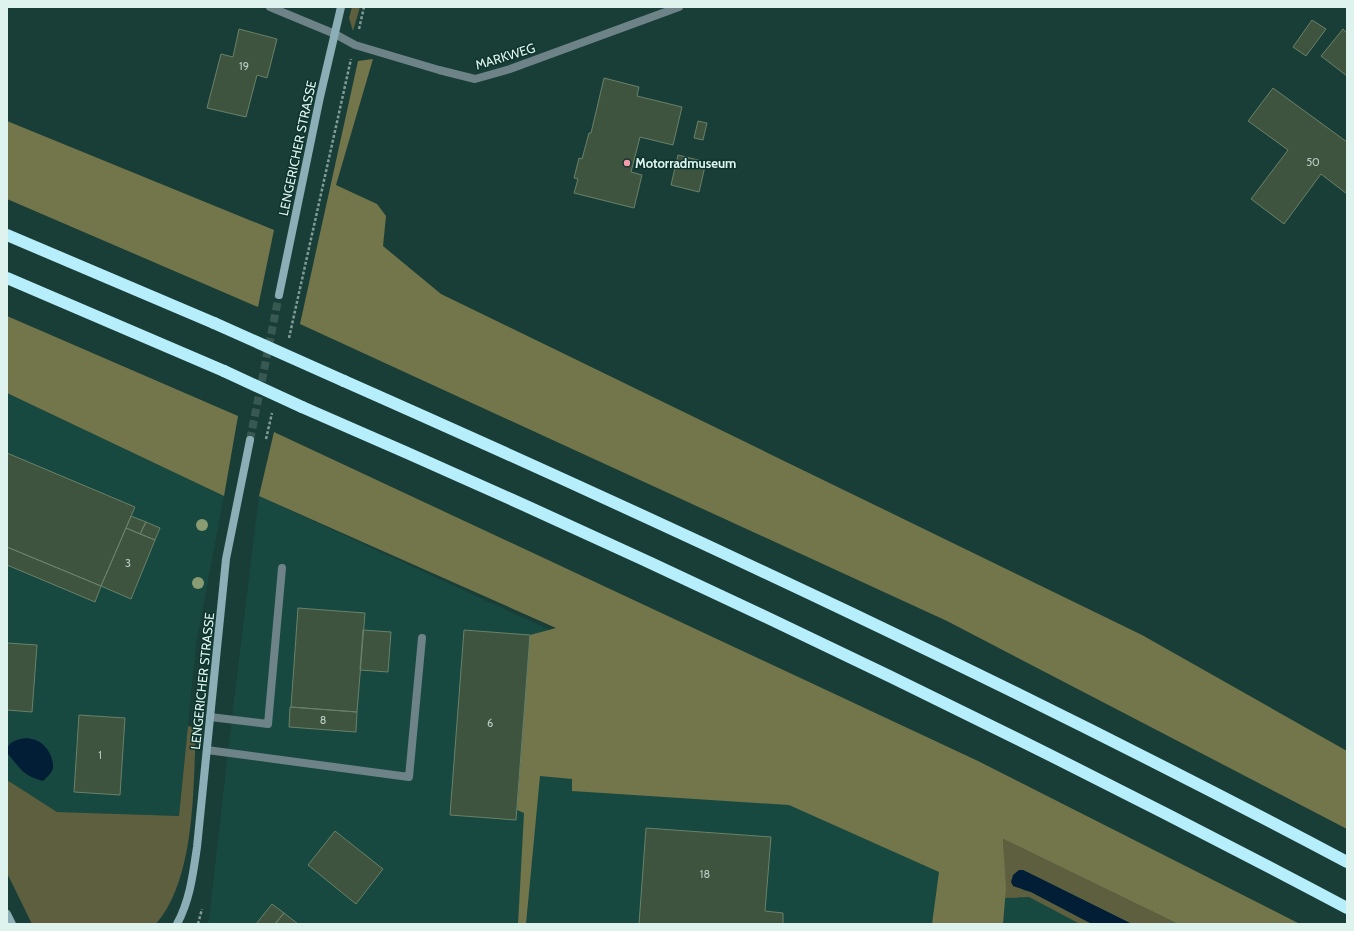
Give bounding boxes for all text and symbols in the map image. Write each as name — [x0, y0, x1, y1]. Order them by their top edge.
street label: MARKWEG — [473, 39, 537, 73]
house number: 19 — [239, 59, 249, 73]
street label: LENGERICHER STRASSE — [275, 79, 319, 217]
place label: Motorradmuseum — [635, 155, 736, 171]
house number: 50 — [1306, 155, 1320, 169]
marker: Motorradmuseum — [622, 158, 632, 168]
house number: 3 — [125, 556, 131, 570]
street label: LENGERICHER STRASSE — [187, 612, 217, 750]
house number: 8 — [320, 713, 326, 727]
house number: 6 — [487, 716, 493, 730]
house number: 1 — [98, 748, 102, 762]
house number: 18 — [700, 867, 710, 881]

